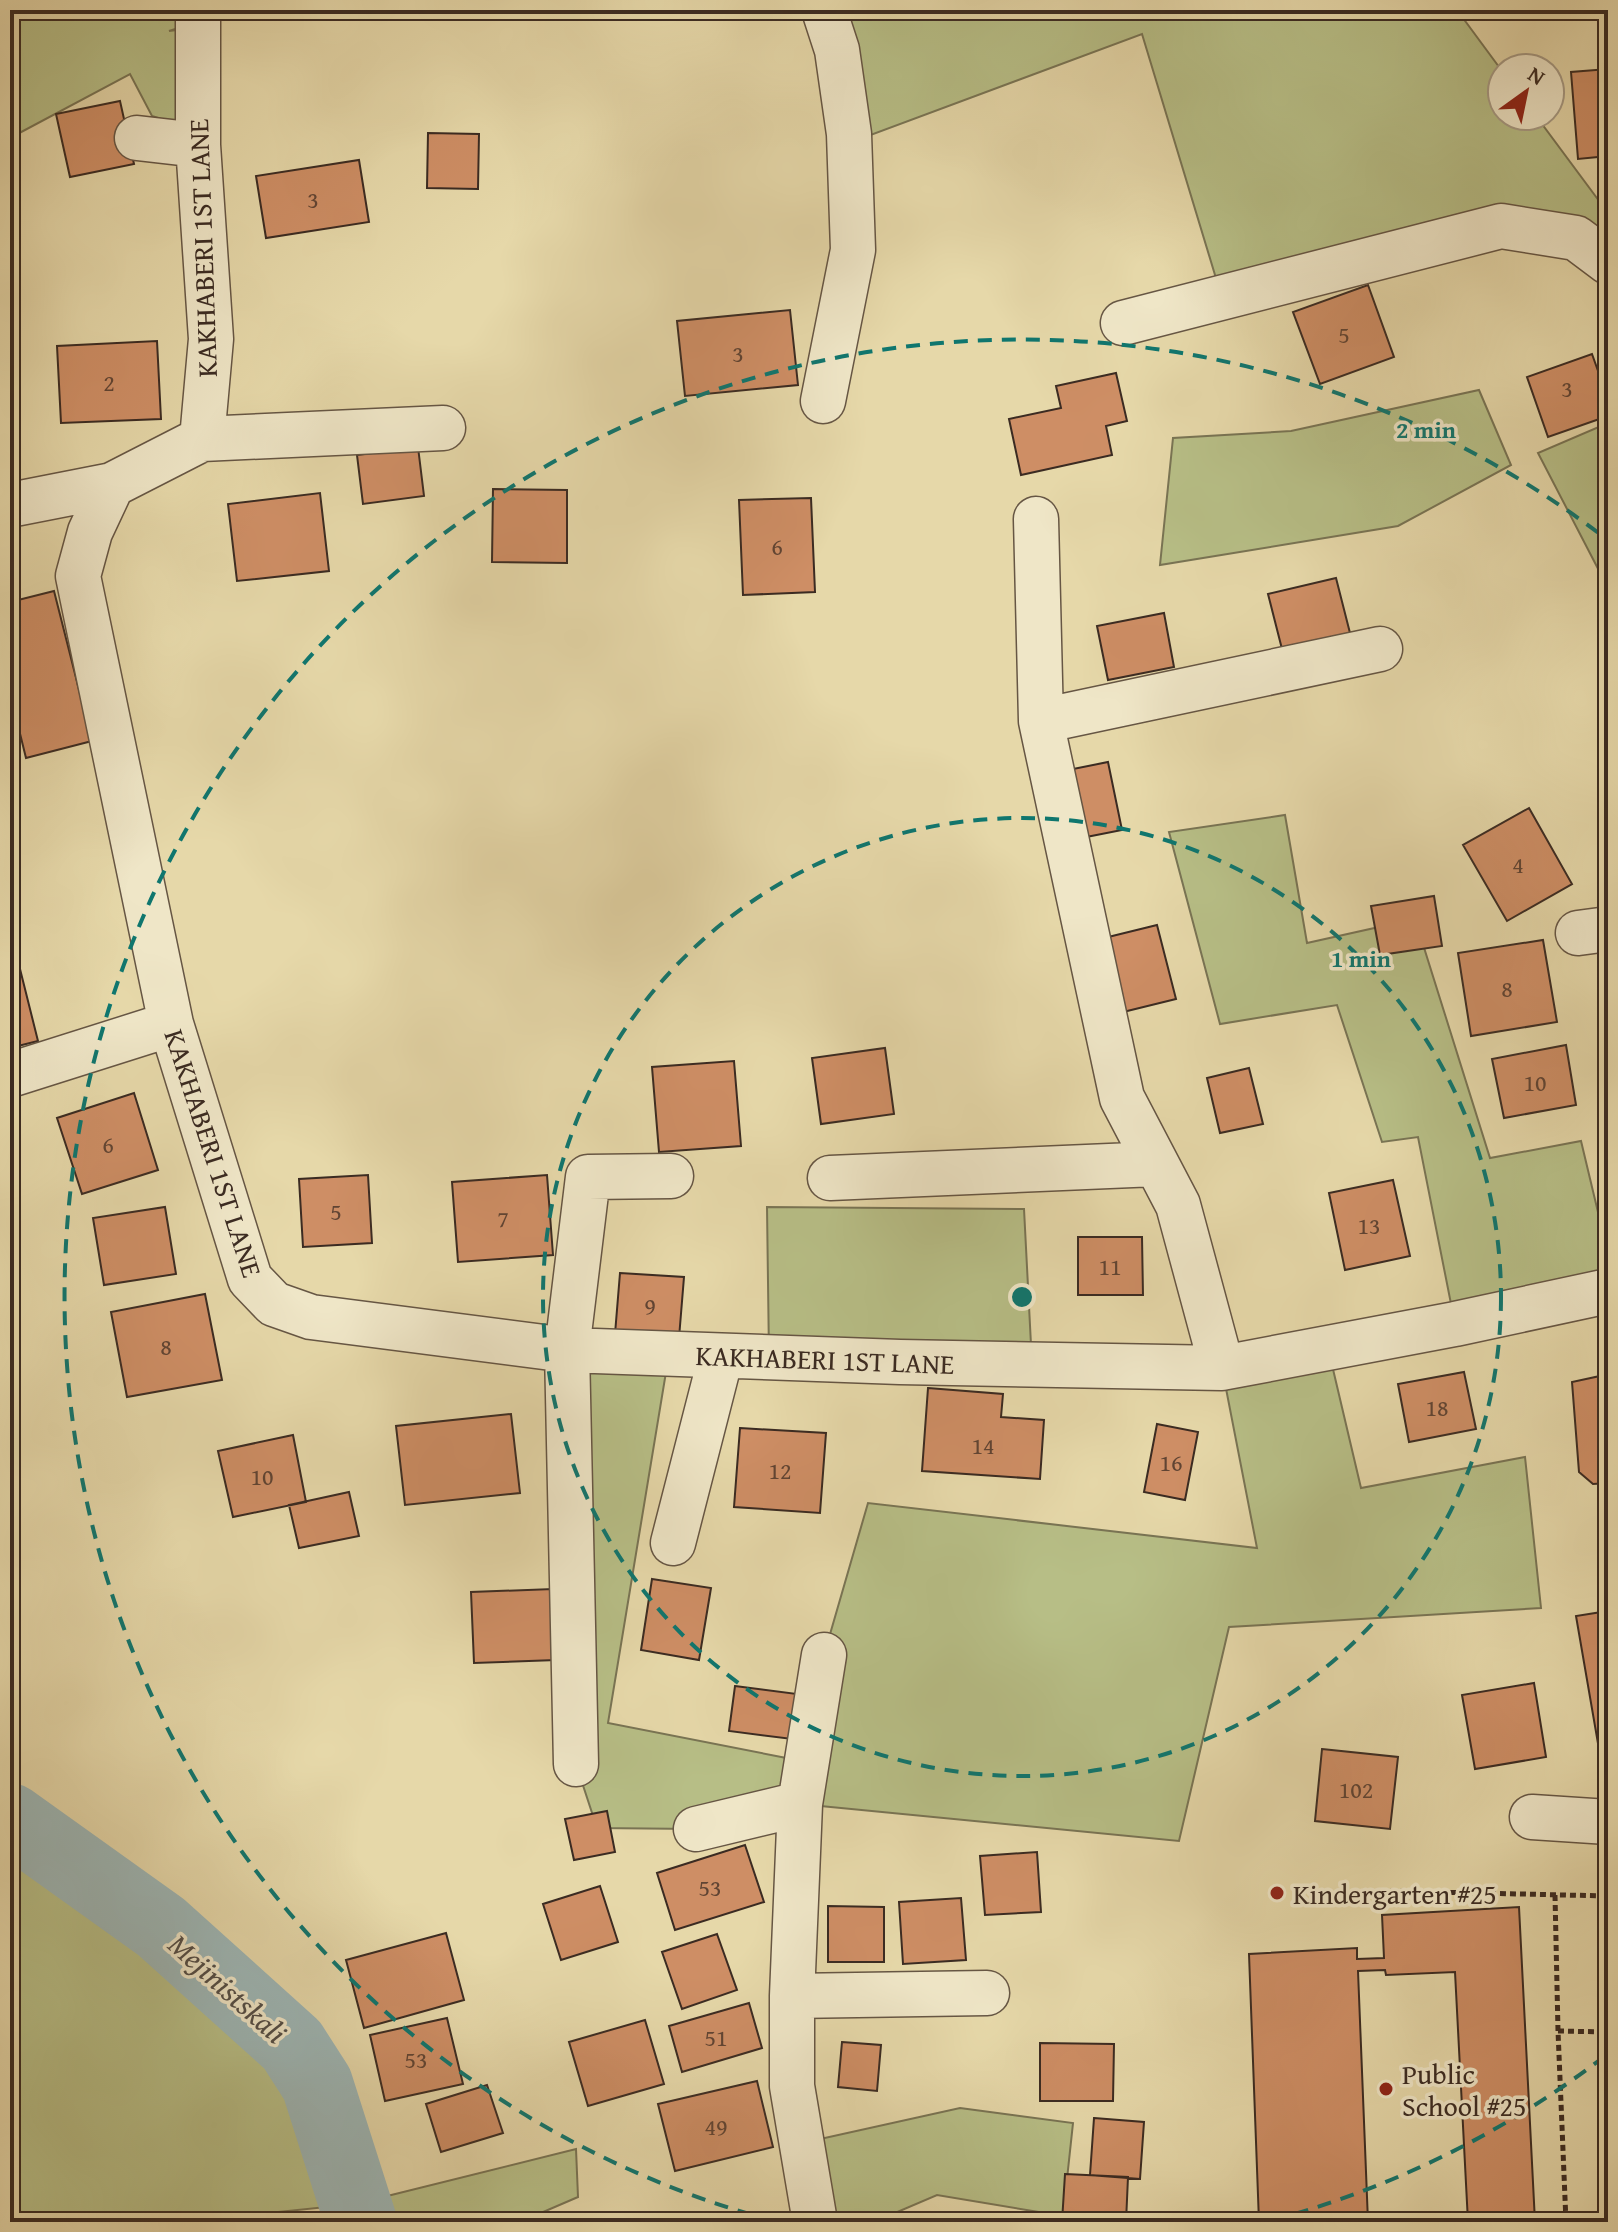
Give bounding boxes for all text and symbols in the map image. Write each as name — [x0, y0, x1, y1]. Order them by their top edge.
north arrow — [1486, 52, 1566, 132]
text: N — [1522, 58, 1552, 93]
street label: KAKHABERI 1ST LANE — [177, 118, 227, 378]
house number: 3 — [307, 182, 319, 217]
house number: 5 — [1338, 317, 1350, 352]
house number: 3 — [732, 336, 744, 371]
house number: 2 — [103, 365, 115, 400]
house number: 3 — [1561, 371, 1573, 406]
text: 2 min — [1396, 412, 1456, 447]
house number: 6 — [771, 529, 783, 564]
house number: 4 — [1512, 847, 1524, 882]
text: 1 min — [1331, 941, 1391, 976]
house number: 8 — [1501, 971, 1513, 1006]
street label: KAKHABERI 1ST LANE — [155, 1024, 273, 1282]
house number: 10 — [1523, 1065, 1547, 1100]
house number: 6 — [102, 1127, 114, 1162]
house number: 5 — [330, 1194, 342, 1229]
house number: 7 — [497, 1201, 509, 1236]
house number: 13 — [1357, 1208, 1381, 1243]
house number: 11 — [1098, 1249, 1122, 1284]
centre of rings — [1008, 1283, 1036, 1311]
house number: 9 — [644, 1288, 656, 1323]
house number: 8 — [160, 1329, 172, 1364]
street label: KAKHABERI 1ST LANE — [695, 1334, 955, 1384]
house number: 18 — [1425, 1390, 1449, 1425]
house number: 14 — [971, 1428, 995, 1463]
house number: 16 — [1159, 1445, 1183, 1480]
house number: 12 — [768, 1453, 792, 1488]
house number: 10 — [250, 1459, 274, 1494]
house number: 102 — [1339, 1772, 1373, 1807]
house number: 53 — [698, 1870, 722, 1905]
place label: Kindergarten #25 — [1293, 1873, 1497, 1914]
marker: Kindergarten #25 — [1268, 1884, 1286, 1902]
water label: Mejinistskali — [159, 1923, 297, 2054]
house number: 51 — [704, 2020, 728, 2055]
house number: 53 — [404, 2042, 428, 2077]
place label: Public School #25 — [1402, 2053, 1526, 2126]
marker: Public School #25 — [1377, 2080, 1395, 2098]
house number: 49 — [704, 2109, 728, 2144]

